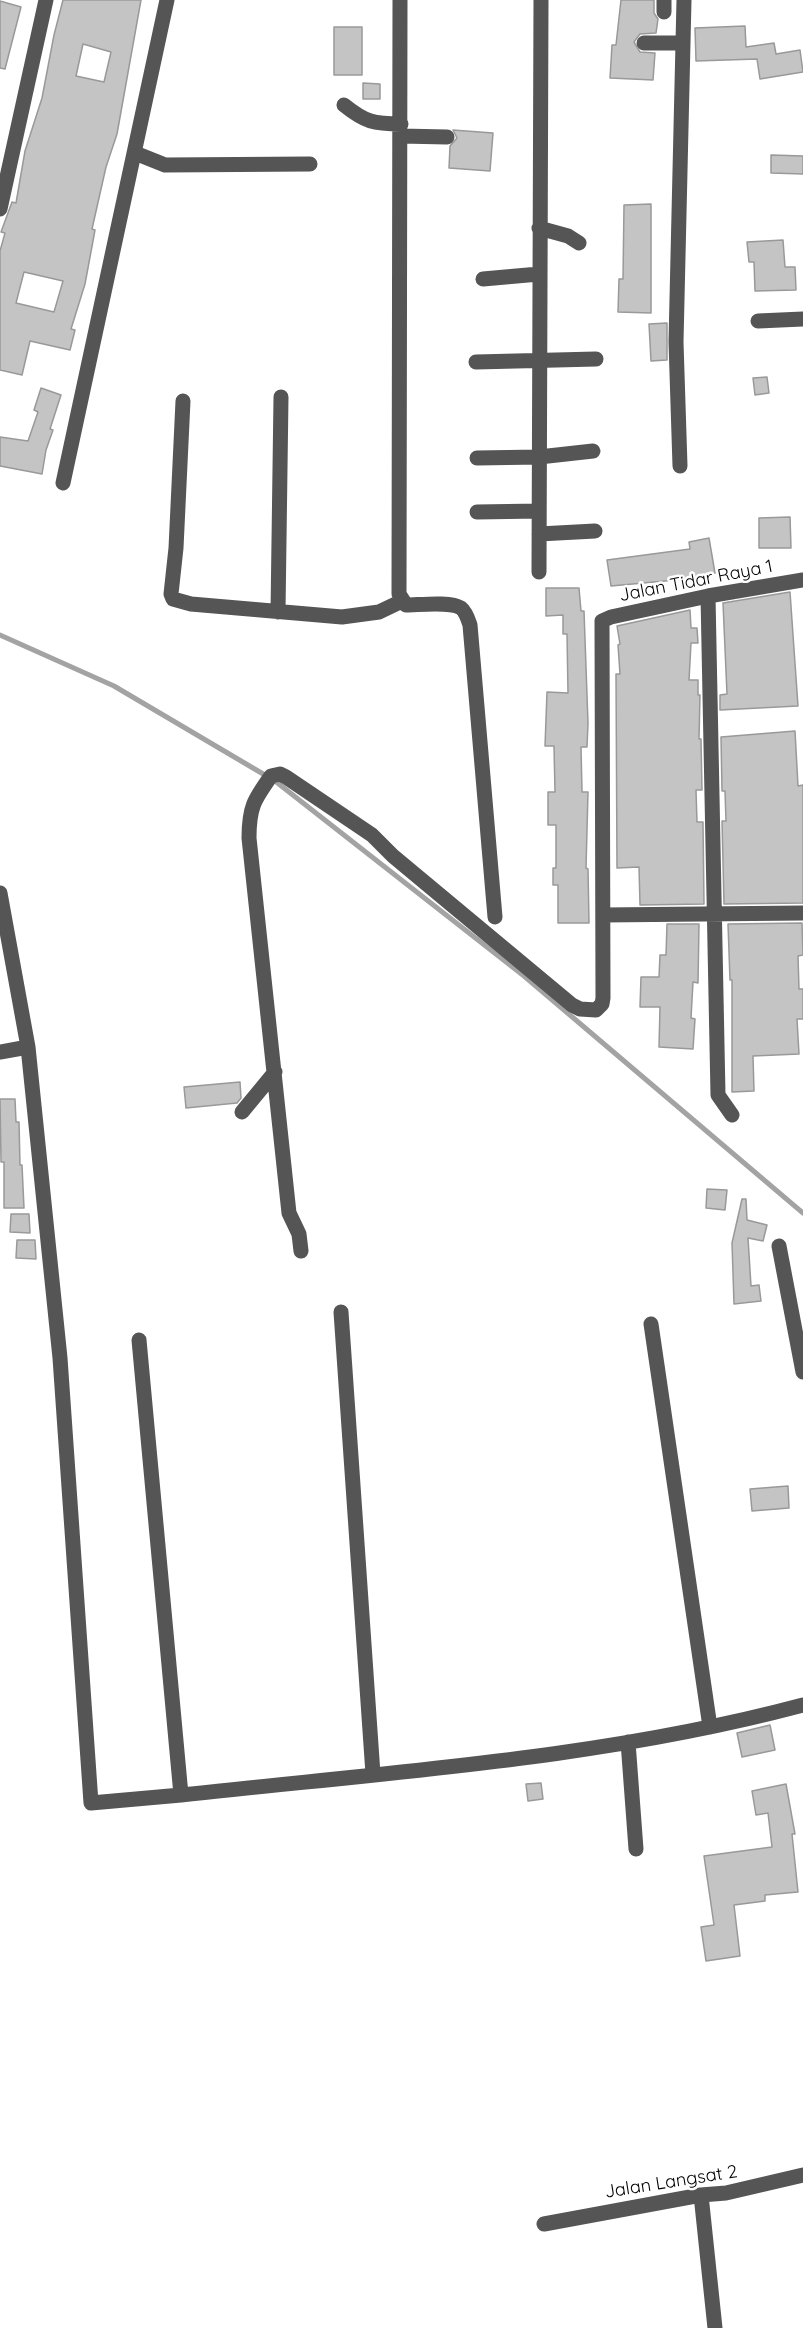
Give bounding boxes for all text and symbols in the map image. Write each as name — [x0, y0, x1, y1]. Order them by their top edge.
street label: Jalan Tidar Raya 1 — [618, 556, 774, 606]
street label: Jalan Langsat 2 — [603, 2161, 739, 2203]

